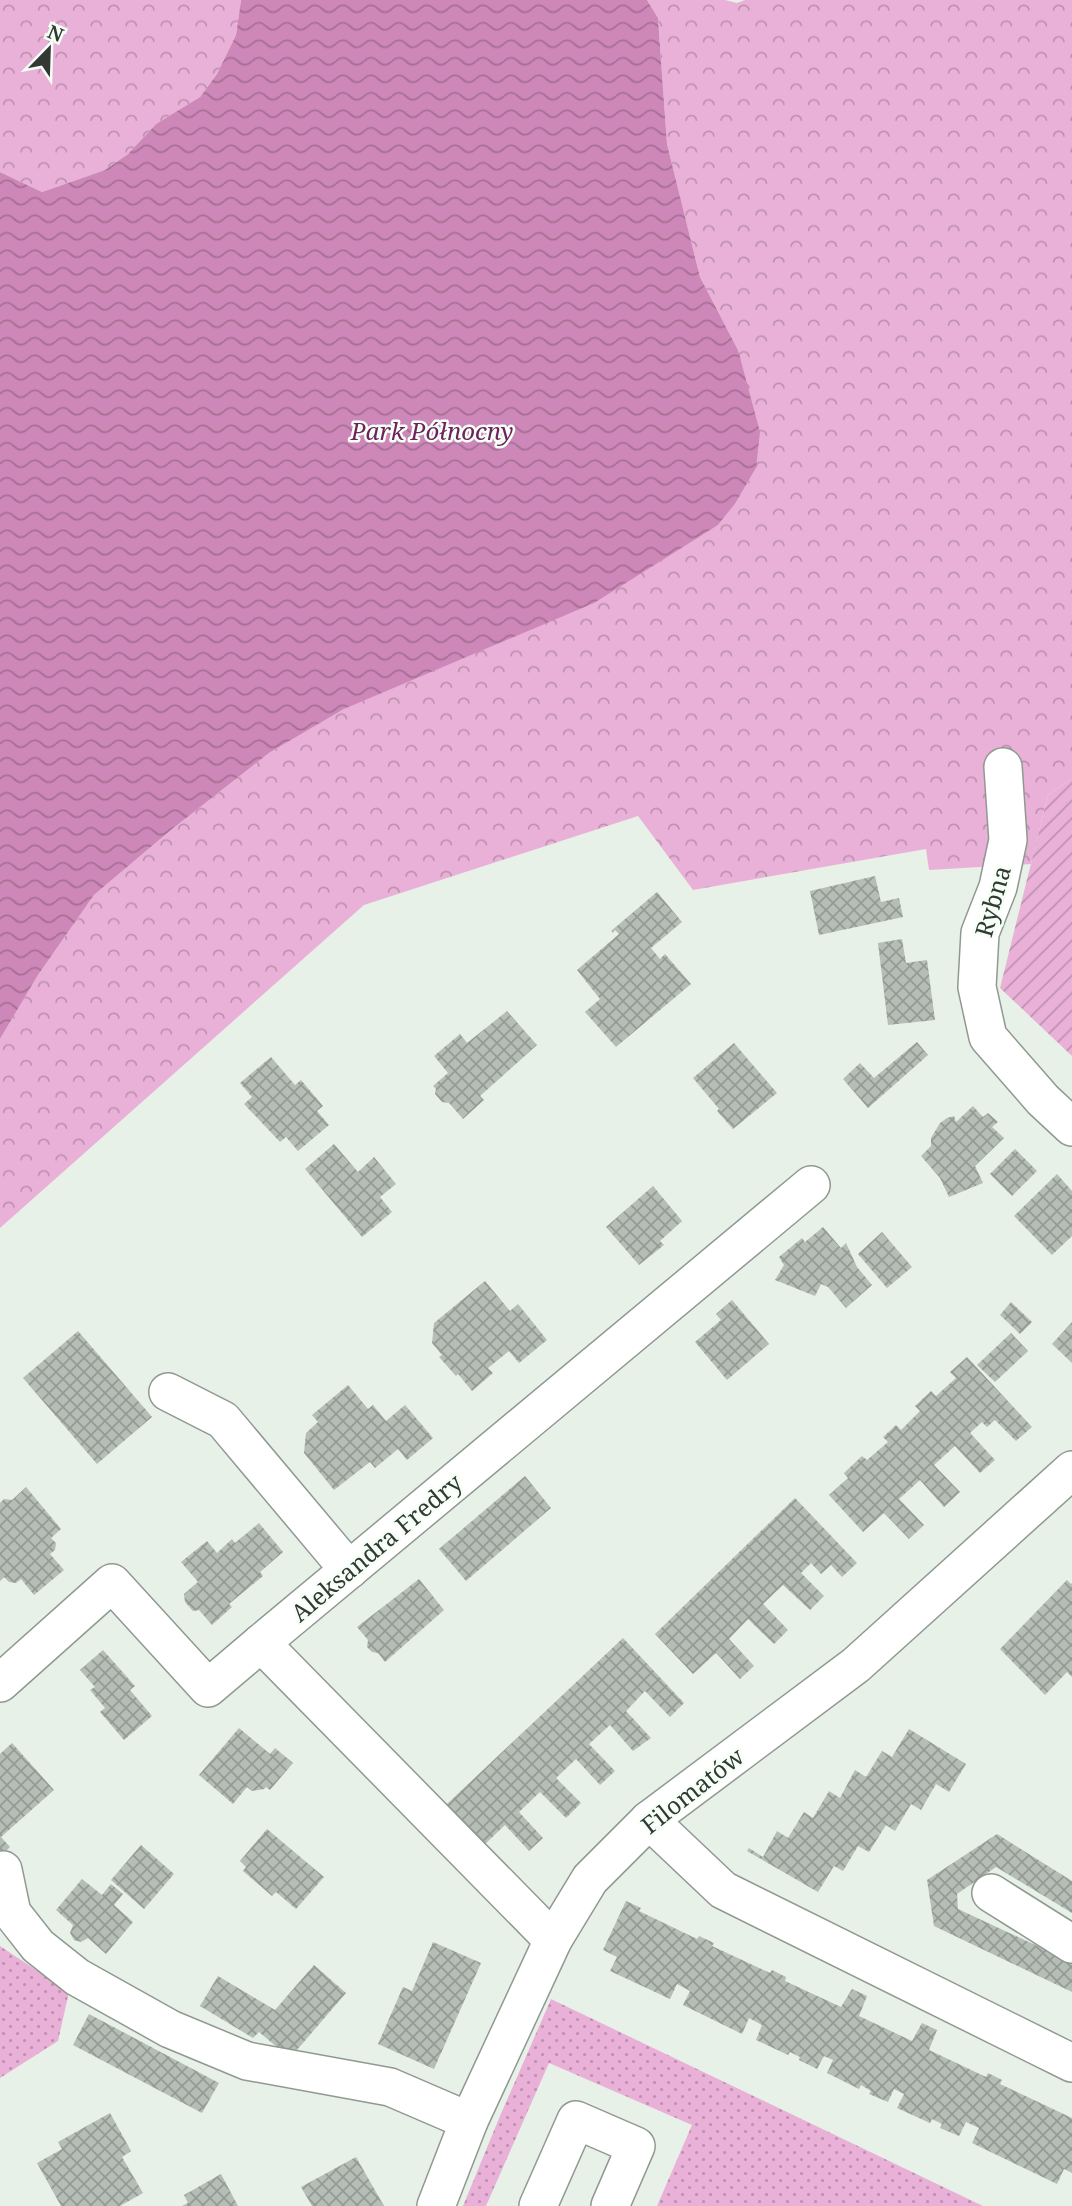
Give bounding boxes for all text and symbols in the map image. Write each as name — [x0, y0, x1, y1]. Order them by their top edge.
north arrow — [14, 14, 84, 84]
text: N — [44, 18, 68, 48]
park label: Park Północny — [350, 414, 513, 447]
street label: Rybna — [966, 862, 1018, 940]
street label: Aleksandra Fredry — [283, 1465, 469, 1629]
street label: Filomatów — [634, 1739, 751, 1841]

